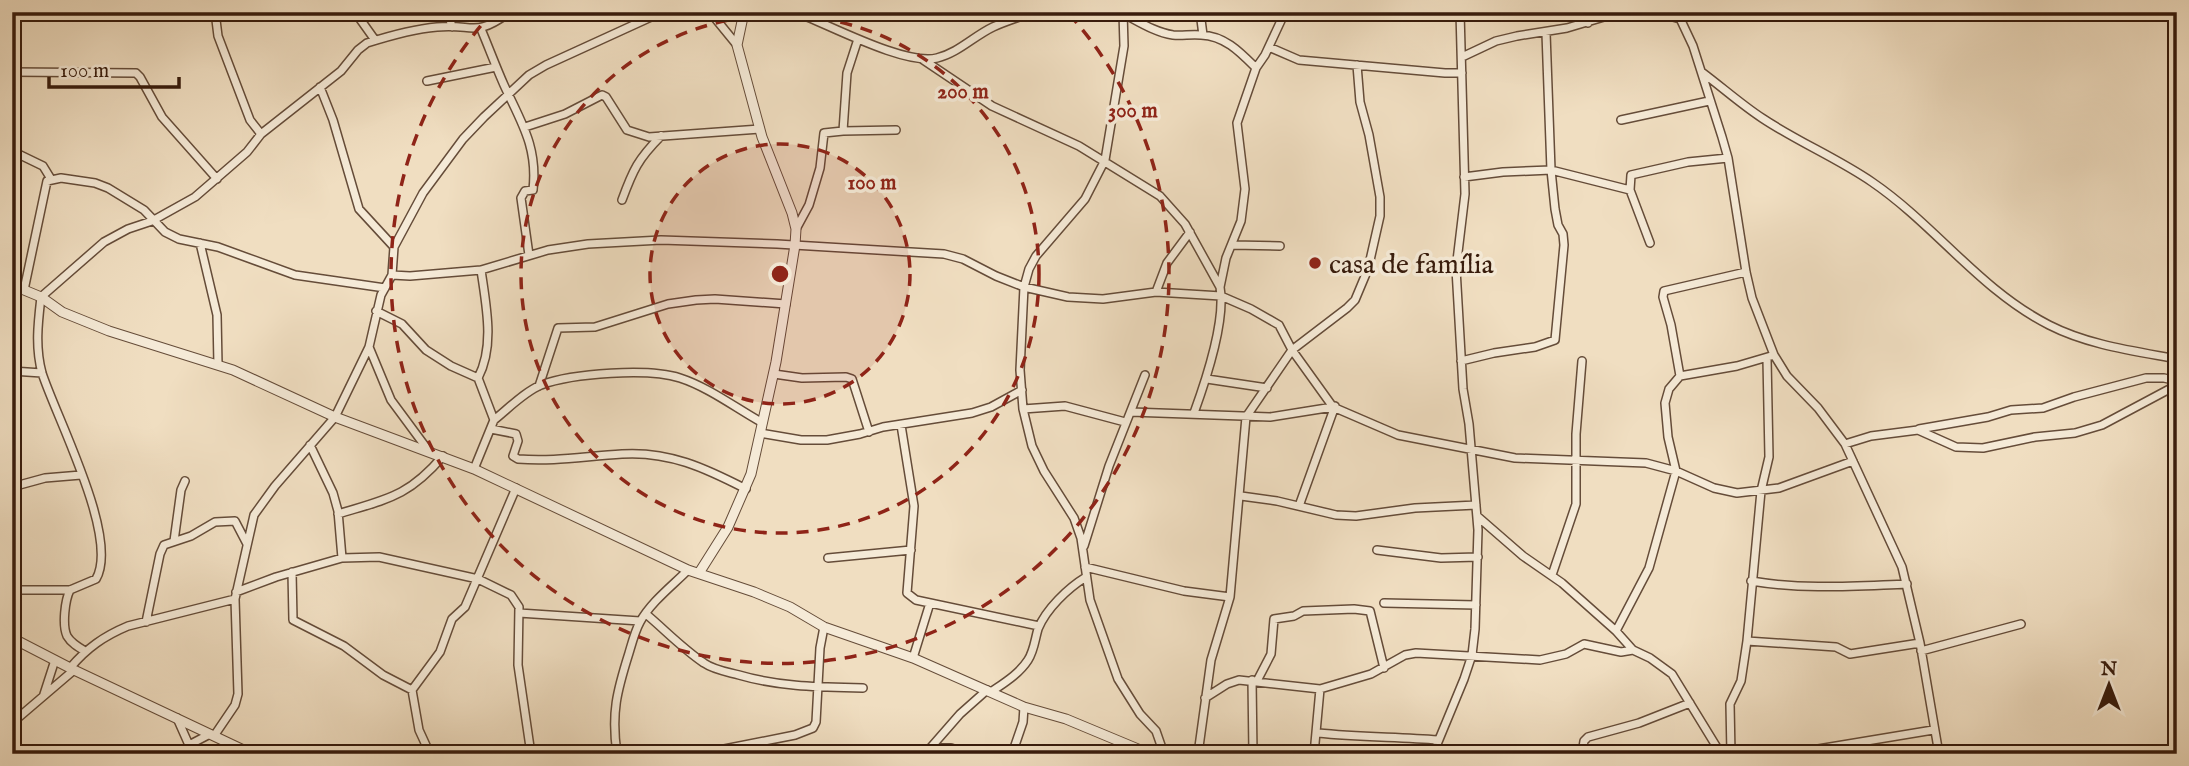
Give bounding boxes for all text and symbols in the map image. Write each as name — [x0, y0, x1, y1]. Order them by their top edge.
scale bar — [49, 46, 178, 90]
text: 100 m — [60, 58, 109, 85]
text: 200 m — [937, 79, 989, 106]
text: 300 m — [1108, 98, 1158, 125]
text: 100 m — [847, 170, 897, 197]
place label: casa de família — [1329, 248, 1495, 283]
marker: casa de família — [1307, 255, 1323, 271]
centre of rings — [768, 262, 792, 286]
north arrow — [2074, 650, 2144, 720]
text: N — [2100, 658, 2118, 682]

